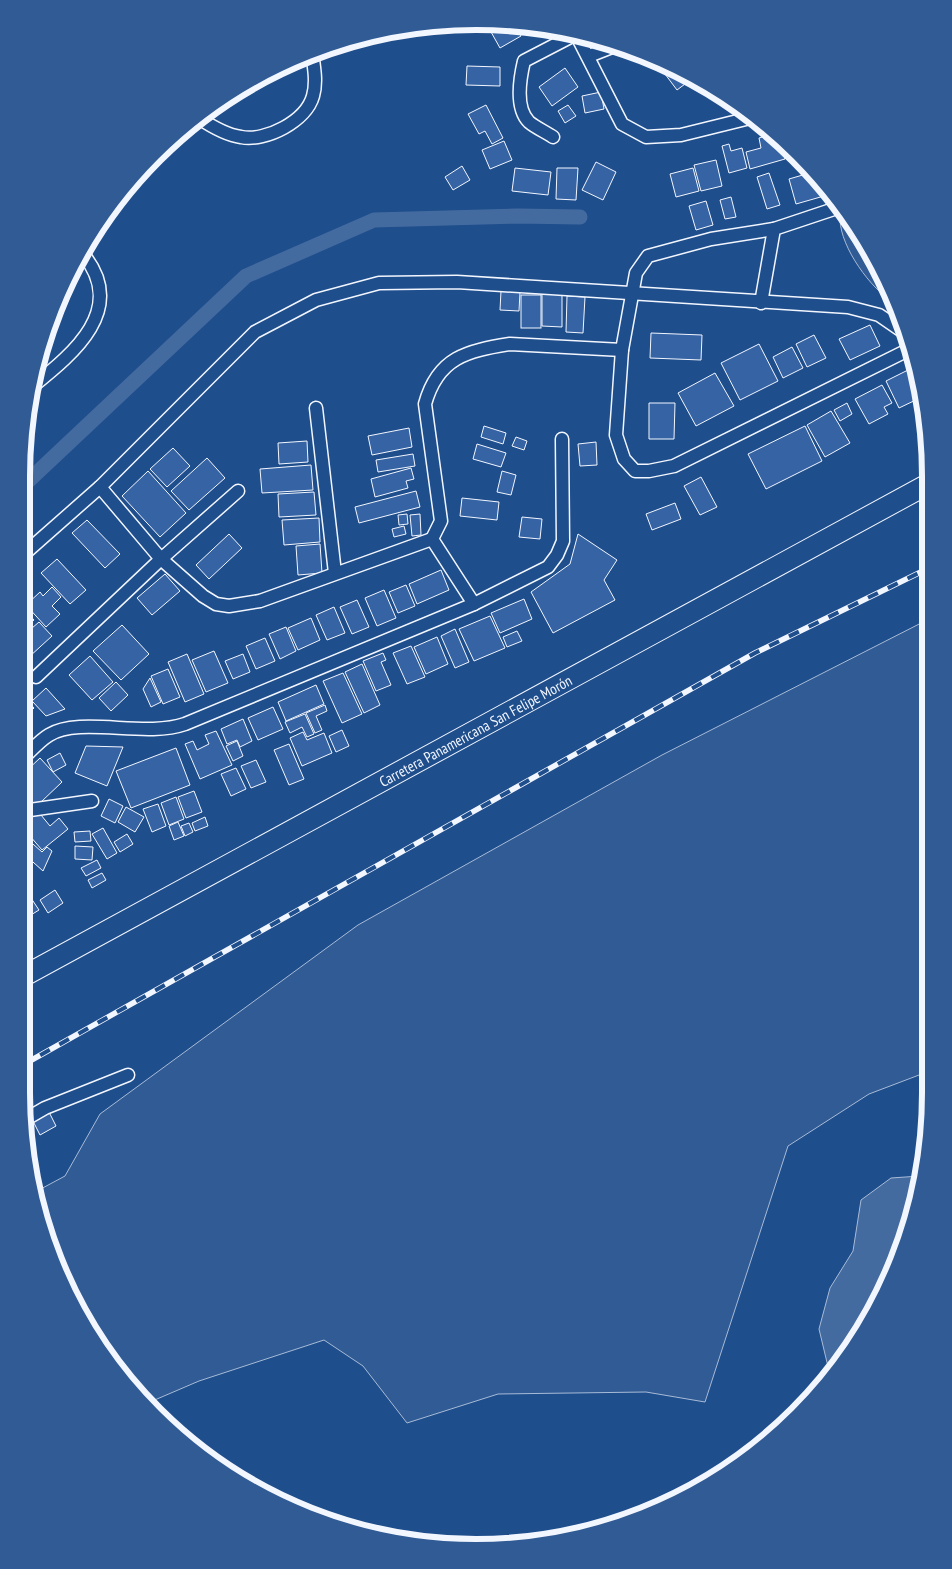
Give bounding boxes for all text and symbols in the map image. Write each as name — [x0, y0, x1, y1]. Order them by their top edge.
street label: Carretera Panamericana San Felipe Morón — [376, 670, 575, 791]

